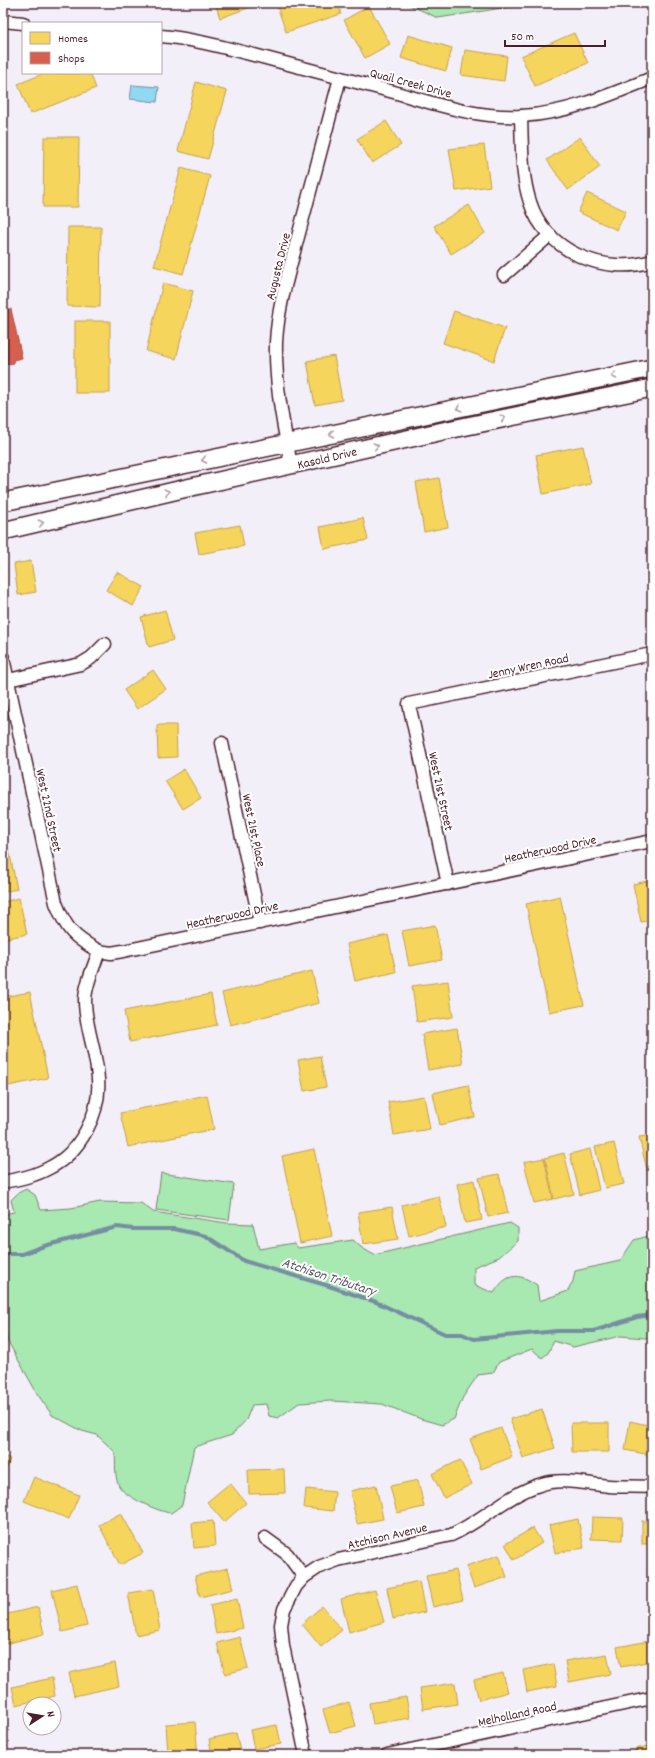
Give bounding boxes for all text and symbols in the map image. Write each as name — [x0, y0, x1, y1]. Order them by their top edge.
legend — [22, 22, 162, 74]
scale bar — [505, 22, 605, 48]
text: 50 m — [511, 29, 534, 46]
text: Homes — [58, 31, 88, 48]
text: Shops — [58, 51, 85, 68]
street label: Quail Creek Drive — [367, 64, 454, 105]
street label: Augusta Drive — [262, 231, 297, 302]
one-way arrow — [611, 371, 617, 379]
one-way arrow — [456, 403, 462, 411]
one-way arrow — [500, 415, 506, 423]
one-way arrow — [329, 430, 335, 438]
one-way arrow — [373, 442, 379, 450]
street label: Kasold Drive — [296, 443, 359, 476]
one-way arrow — [201, 455, 208, 464]
one-way arrow — [164, 489, 171, 497]
one-way arrow — [38, 519, 44, 527]
street label: Jenny Wren Road — [486, 650, 571, 685]
street label: West 21st Street — [422, 751, 457, 833]
street label: West 22nd Street — [29, 767, 66, 854]
street label: West 21st Place — [236, 792, 270, 869]
street label: Heatherwood Drive — [503, 831, 599, 869]
street label: Heatherwood Drive — [185, 897, 281, 935]
water label: Atchison Tributary — [279, 1253, 380, 1303]
street label: Atchison Avenue — [346, 1519, 430, 1556]
north arrow — [22, 1696, 62, 1736]
street label: Melholland Road — [476, 1698, 559, 1733]
text: N — [41, 1710, 58, 1719]

